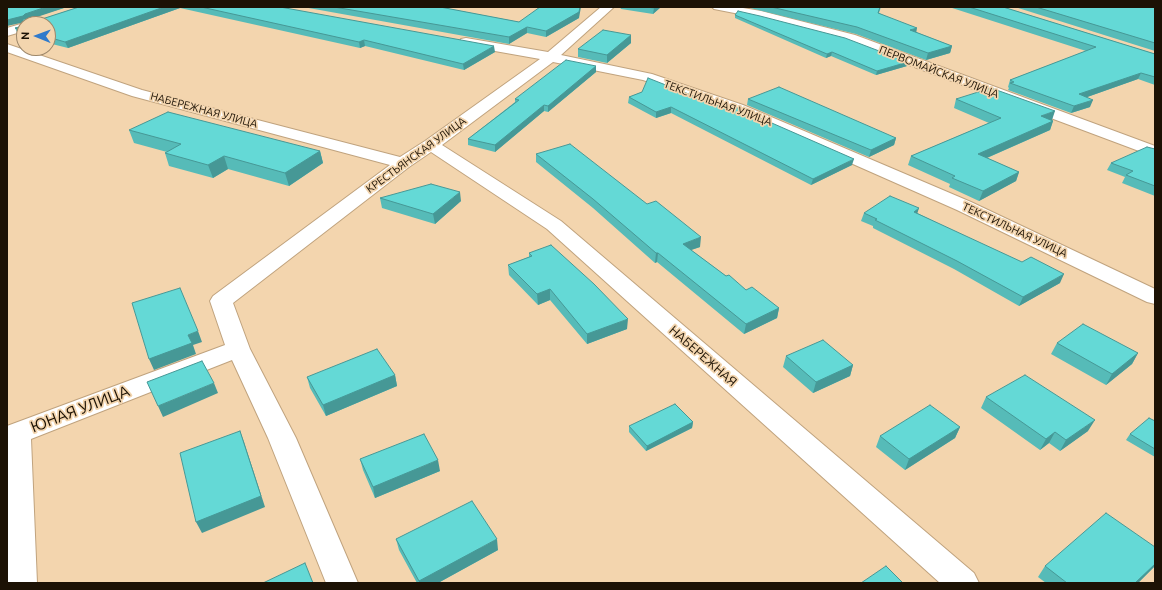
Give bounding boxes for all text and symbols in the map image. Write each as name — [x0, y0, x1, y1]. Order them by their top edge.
north arrow — [16, 16, 56, 56]
text: N — [19, 32, 31, 40]
street label: ПЕРВОМАЙСКАЯ УЛИЦА — [877, 43, 1001, 101]
street label: ТЕКСТИЛЬНАЯ УЛИЦА — [662, 77, 774, 129]
street label: НАБЕРЕЖНАЯ УЛИЦА — [149, 89, 259, 131]
street label: КРЕСТЬЯНСКАЯ УЛИЦА — [364, 114, 468, 196]
street label: ТЕКСТИЛЬНАЯ УЛИЦА — [960, 200, 1070, 260]
street label: НАБЕРЕЖНАЯ — [666, 322, 740, 390]
street label: ЮНАЯ УЛИЦА — [28, 381, 132, 437]

